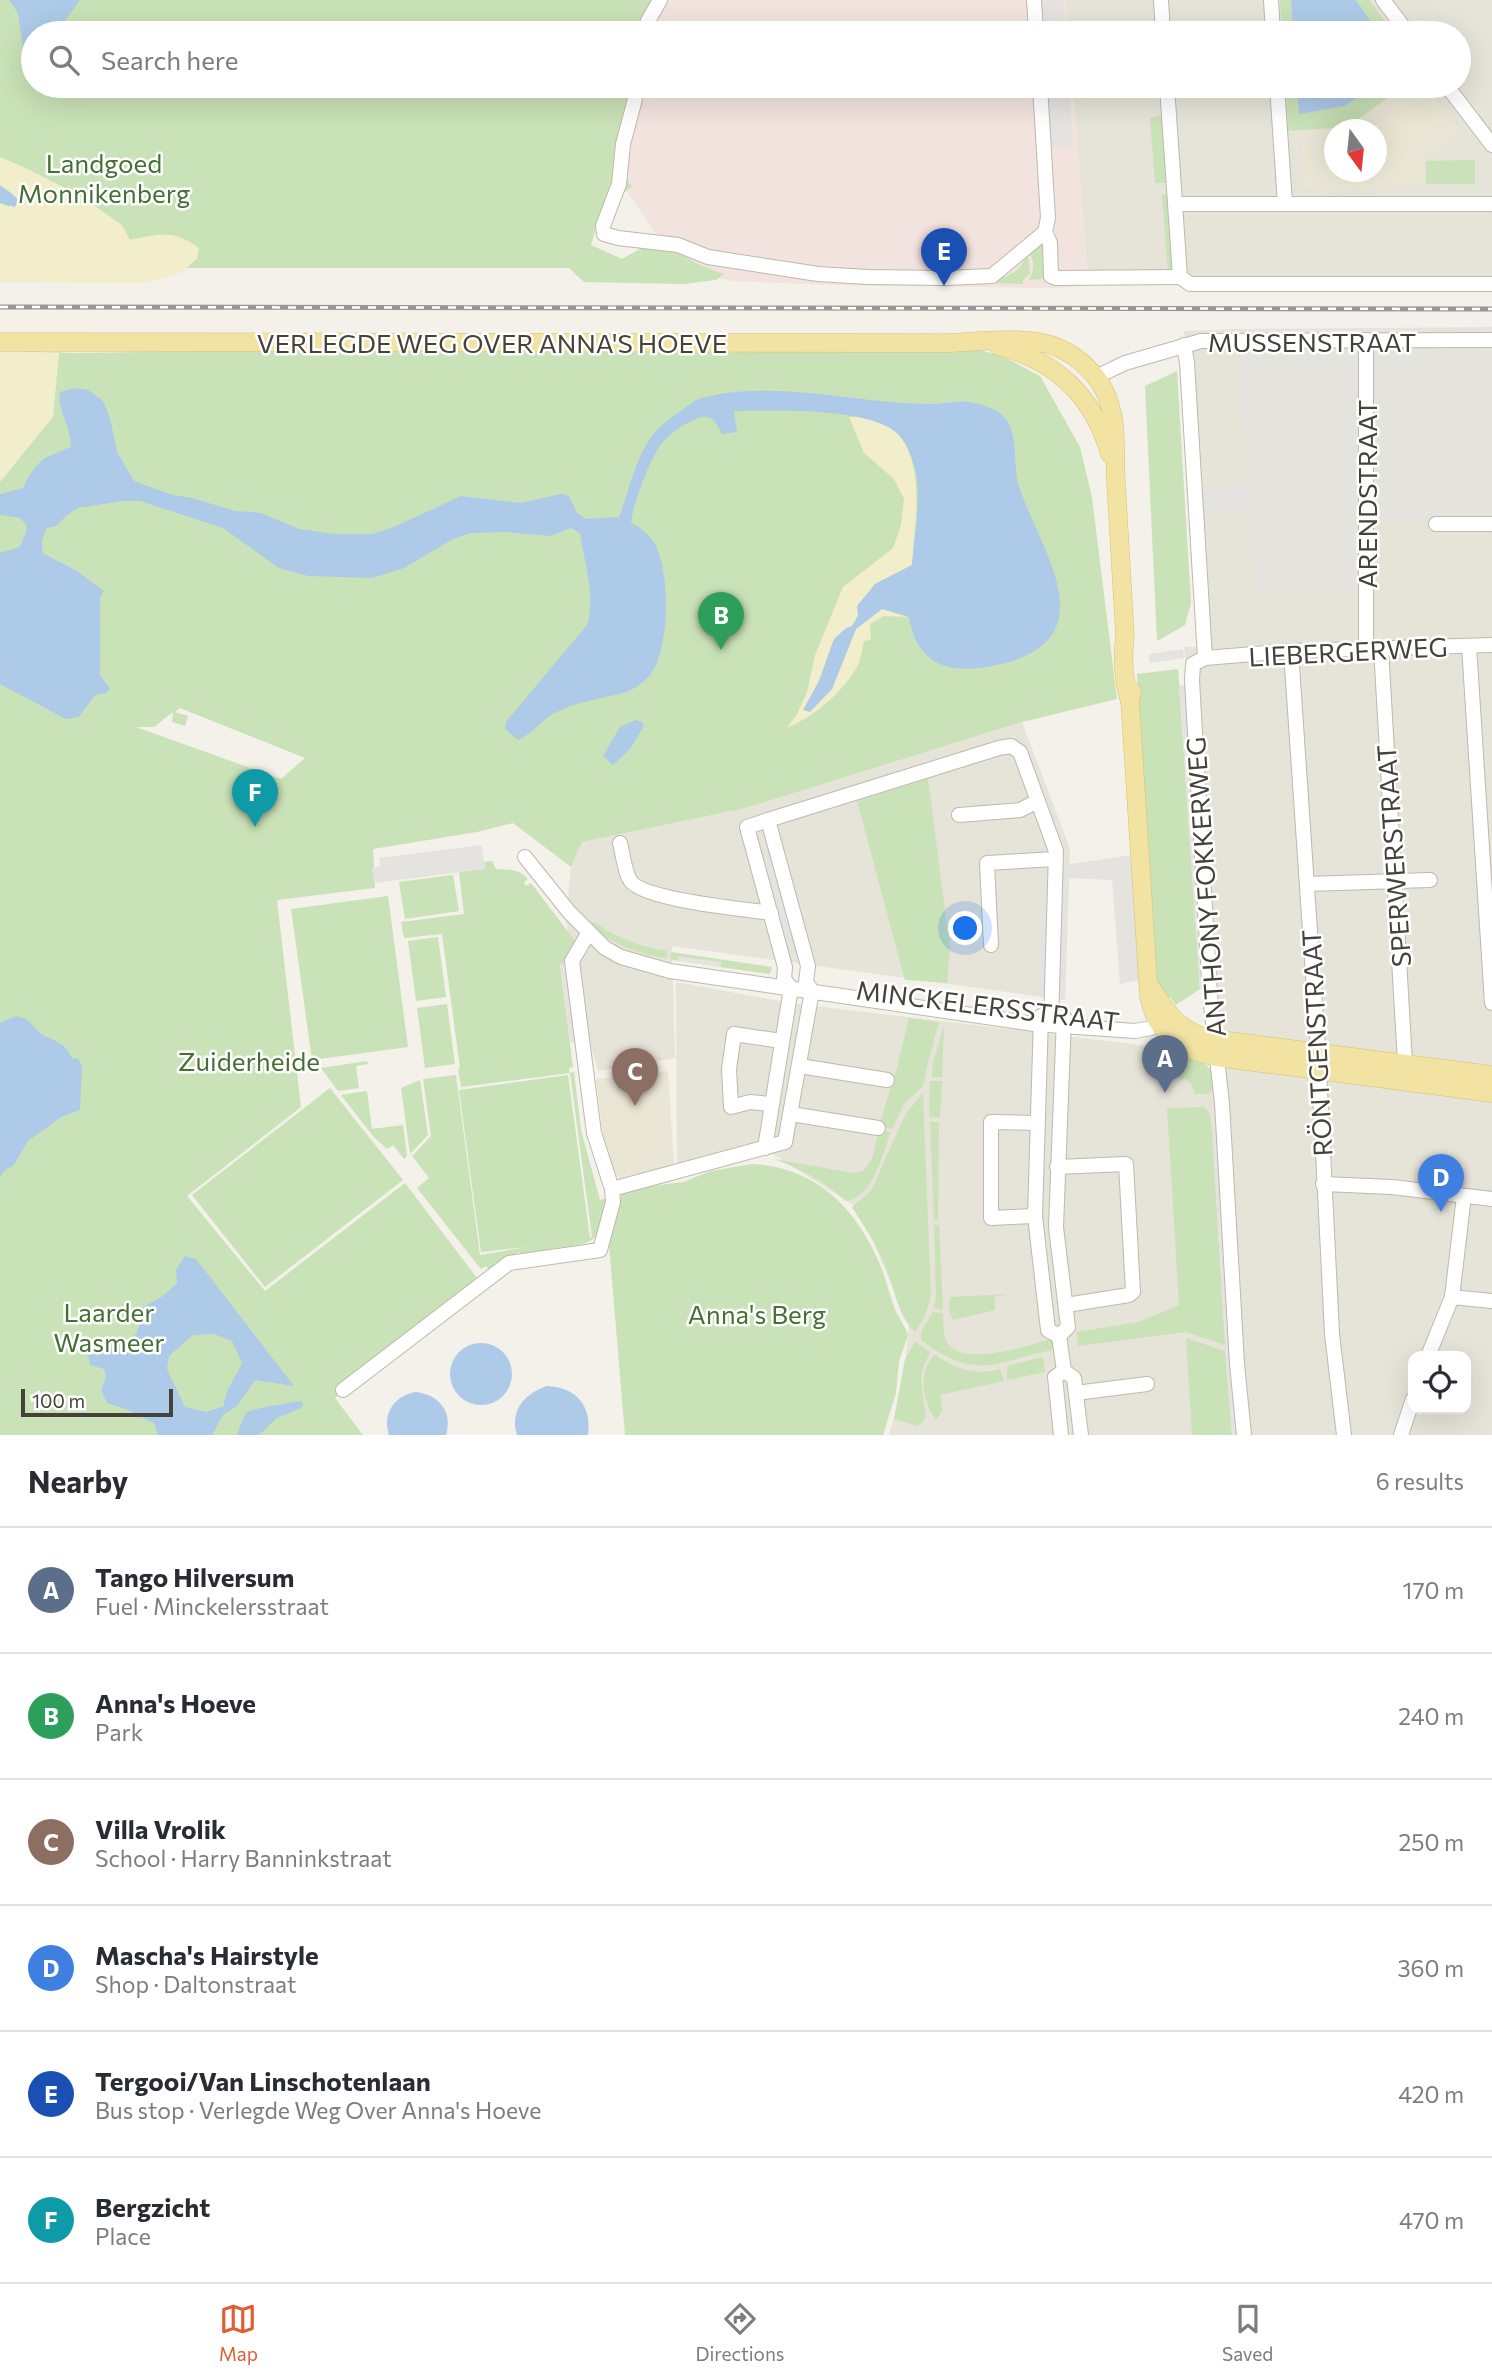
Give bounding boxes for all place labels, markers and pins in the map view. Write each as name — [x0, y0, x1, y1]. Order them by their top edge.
pin: E — [921, 228, 967, 286]
pin: B — [698, 592, 744, 650]
pin: F — [232, 769, 278, 827]
pin: A — [1142, 1035, 1188, 1093]
pin: C — [612, 1048, 658, 1106]
pin: D — [1418, 1154, 1464, 1212]

